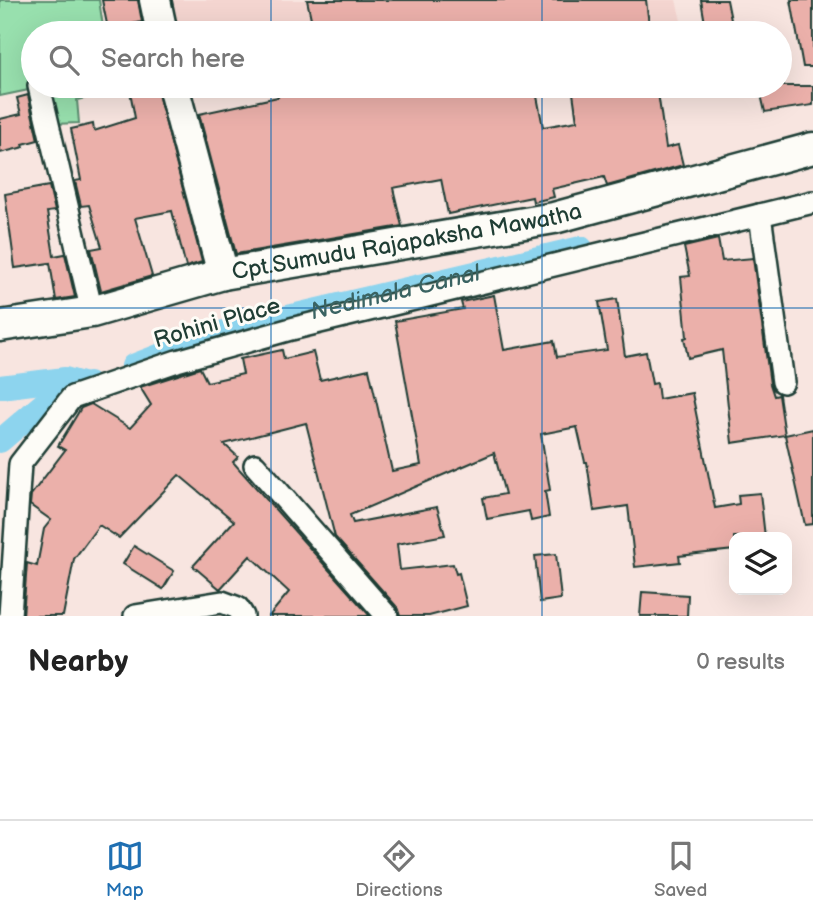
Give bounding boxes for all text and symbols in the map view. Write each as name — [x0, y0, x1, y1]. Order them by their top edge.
search box — [21, 21, 792, 98]
icon: search — [45, 41, 83, 79]
text: Search here — [101, 44, 245, 75]
street label: Cpt.Sumudu Rajapaksha Mawatha — [230, 197, 585, 286]
water label: Nedimala Canal — [307, 257, 484, 326]
street label: Rohini Place — [150, 292, 284, 354]
map controls — [729, 532, 792, 595]
button: layers — [729, 532, 792, 595]
text: Nearby — [28, 644, 128, 680]
text: 0 results — [696, 648, 785, 676]
tab: Map — [106, 837, 144, 902]
tab: Directions — [355, 837, 443, 902]
tab: Saved — [654, 837, 707, 902]

